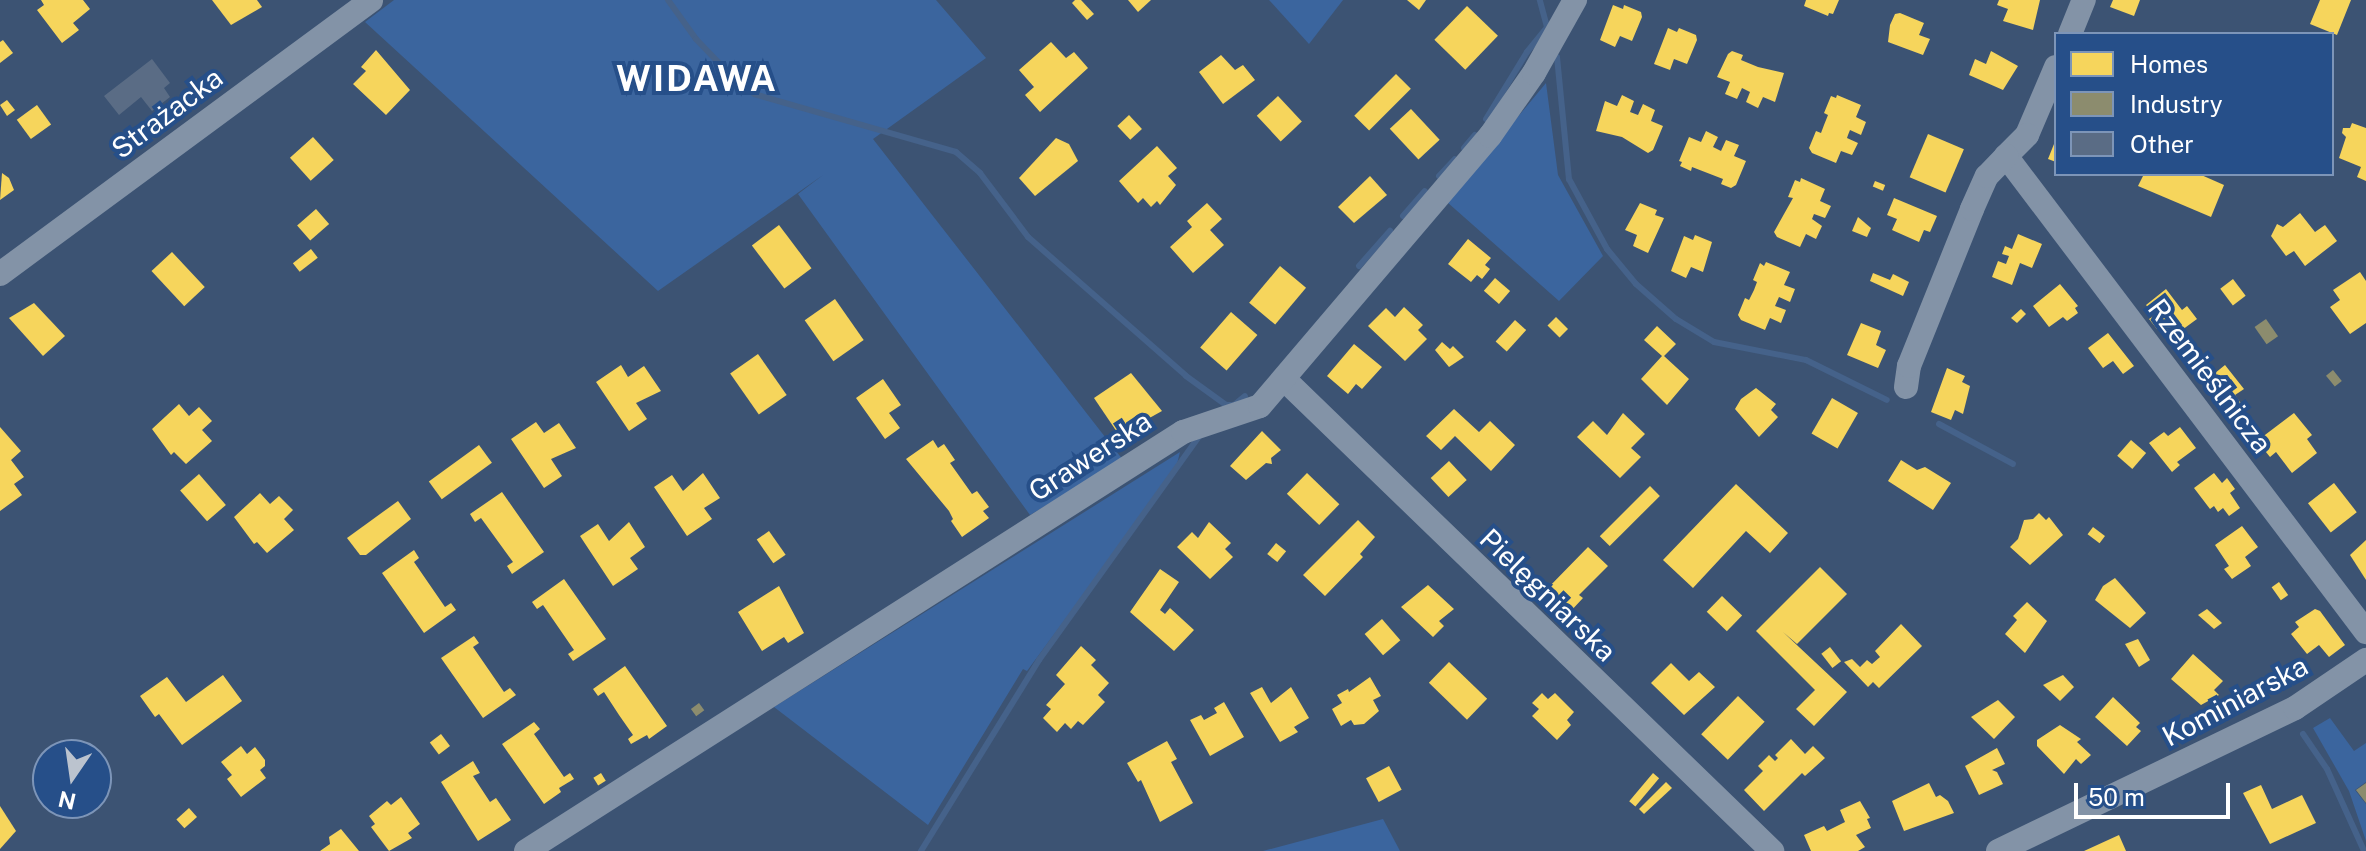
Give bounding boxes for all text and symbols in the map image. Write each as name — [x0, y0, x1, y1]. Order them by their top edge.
legend — [2054, 32, 2334, 176]
text: Homes — [2130, 50, 2208, 78]
district label: WIDAWA — [616, 57, 778, 101]
street label: Strażacka — [105, 60, 229, 166]
text: Industry — [2130, 90, 2223, 118]
text: Other — [2130, 130, 2194, 158]
street label: Rzemieślnicza — [2141, 292, 2279, 460]
street label: Grawerska — [1022, 404, 1158, 508]
street label: Pielęgniarska — [1473, 522, 1623, 668]
street label: Kominiarska — [2157, 649, 2313, 753]
north arrow — [32, 739, 112, 819]
scale bar — [2078, 767, 2234, 817]
text: 50 m — [2088, 783, 2145, 811]
text: N — [56, 786, 78, 815]

